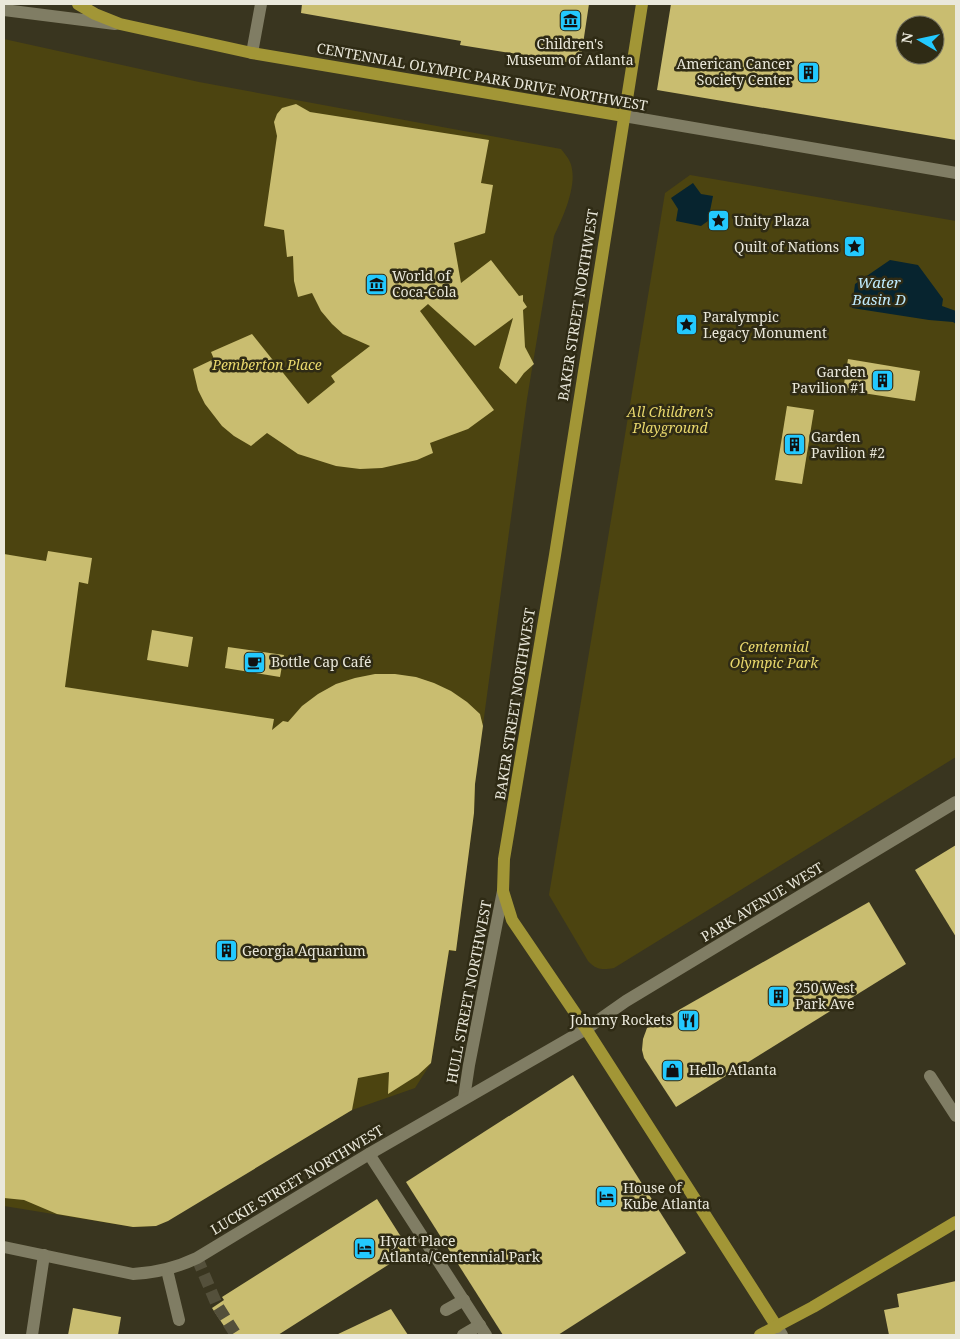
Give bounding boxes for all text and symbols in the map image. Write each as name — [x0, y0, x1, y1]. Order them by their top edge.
museum icon: Children's Museum of Atlanta — [558, 9, 582, 33]
north arrow — [895, 15, 945, 65]
text: N — [896, 31, 917, 45]
place label: Children's Museum of Atlanta — [506, 34, 634, 69]
street label: CENTENNIAL OLYMPIC PARK DRIVE NORTHWEST — [315, 38, 649, 115]
place label: American Cancer Society Center — [676, 54, 792, 89]
building icon: American Cancer Society Center — [796, 60, 820, 84]
street label: BAKER STREET NORTHWEST — [553, 207, 602, 402]
place icon: Unity Plaza — [706, 209, 730, 233]
place label: Unity Plaza — [734, 211, 810, 230]
place icon: Quilt of Nations — [843, 235, 867, 259]
place label: Quilt of Nations — [734, 237, 839, 256]
place label: World of Coca-Cola — [392, 266, 457, 301]
museum icon: World of Coca-Cola — [364, 272, 388, 296]
water label: Water Basin D — [851, 272, 906, 309]
place label: Paralympic Legacy Monument — [703, 307, 827, 342]
place icon: Paralympic Legacy Monument — [675, 313, 699, 337]
park label: Pemberton Place — [211, 355, 322, 374]
place label: Garden Pavilion #1 — [792, 362, 866, 397]
building icon: Garden Pavilion #1 — [870, 368, 894, 392]
park label: All Children's Playground — [626, 402, 714, 437]
place label: Garden Pavilion #2 — [811, 427, 885, 462]
building icon: Garden Pavilion #2 — [783, 433, 807, 457]
street label: BAKER STREET NORTHWEST — [490, 606, 539, 801]
park label: Centennial Olympic Park — [730, 637, 819, 672]
cafe icon: Bottle Cap Café — [243, 650, 267, 674]
place label: Bottle Cap Café — [271, 652, 371, 671]
street label: PARK AVENUE WEST — [697, 857, 827, 946]
street label: HULL STREET NORTHWEST — [441, 898, 496, 1085]
building icon: Georgia Aquarium — [214, 939, 238, 963]
place label: Georgia Aquarium — [242, 941, 366, 960]
place label: 250 West Park Ave — [795, 978, 855, 1013]
building icon: 250 West Park Ave — [767, 984, 791, 1008]
restaurant icon: Johnny Rockets — [676, 1008, 700, 1032]
place label: Johnny Rockets — [569, 1010, 672, 1029]
shop icon: Hello Atlanta — [661, 1058, 685, 1082]
place label: Hello Atlanta — [689, 1060, 777, 1079]
street label: LUCKIE STREET NORTHWEST — [207, 1120, 387, 1239]
place label: House of Kube Atlanta — [623, 1178, 710, 1213]
hotel icon: House of Kube Atlanta — [595, 1184, 619, 1208]
place label: Hyatt Place Atlanta/Centennial Park — [380, 1231, 541, 1266]
hotel icon: Hyatt Place Atlanta/Centennial Park — [352, 1237, 376, 1261]

